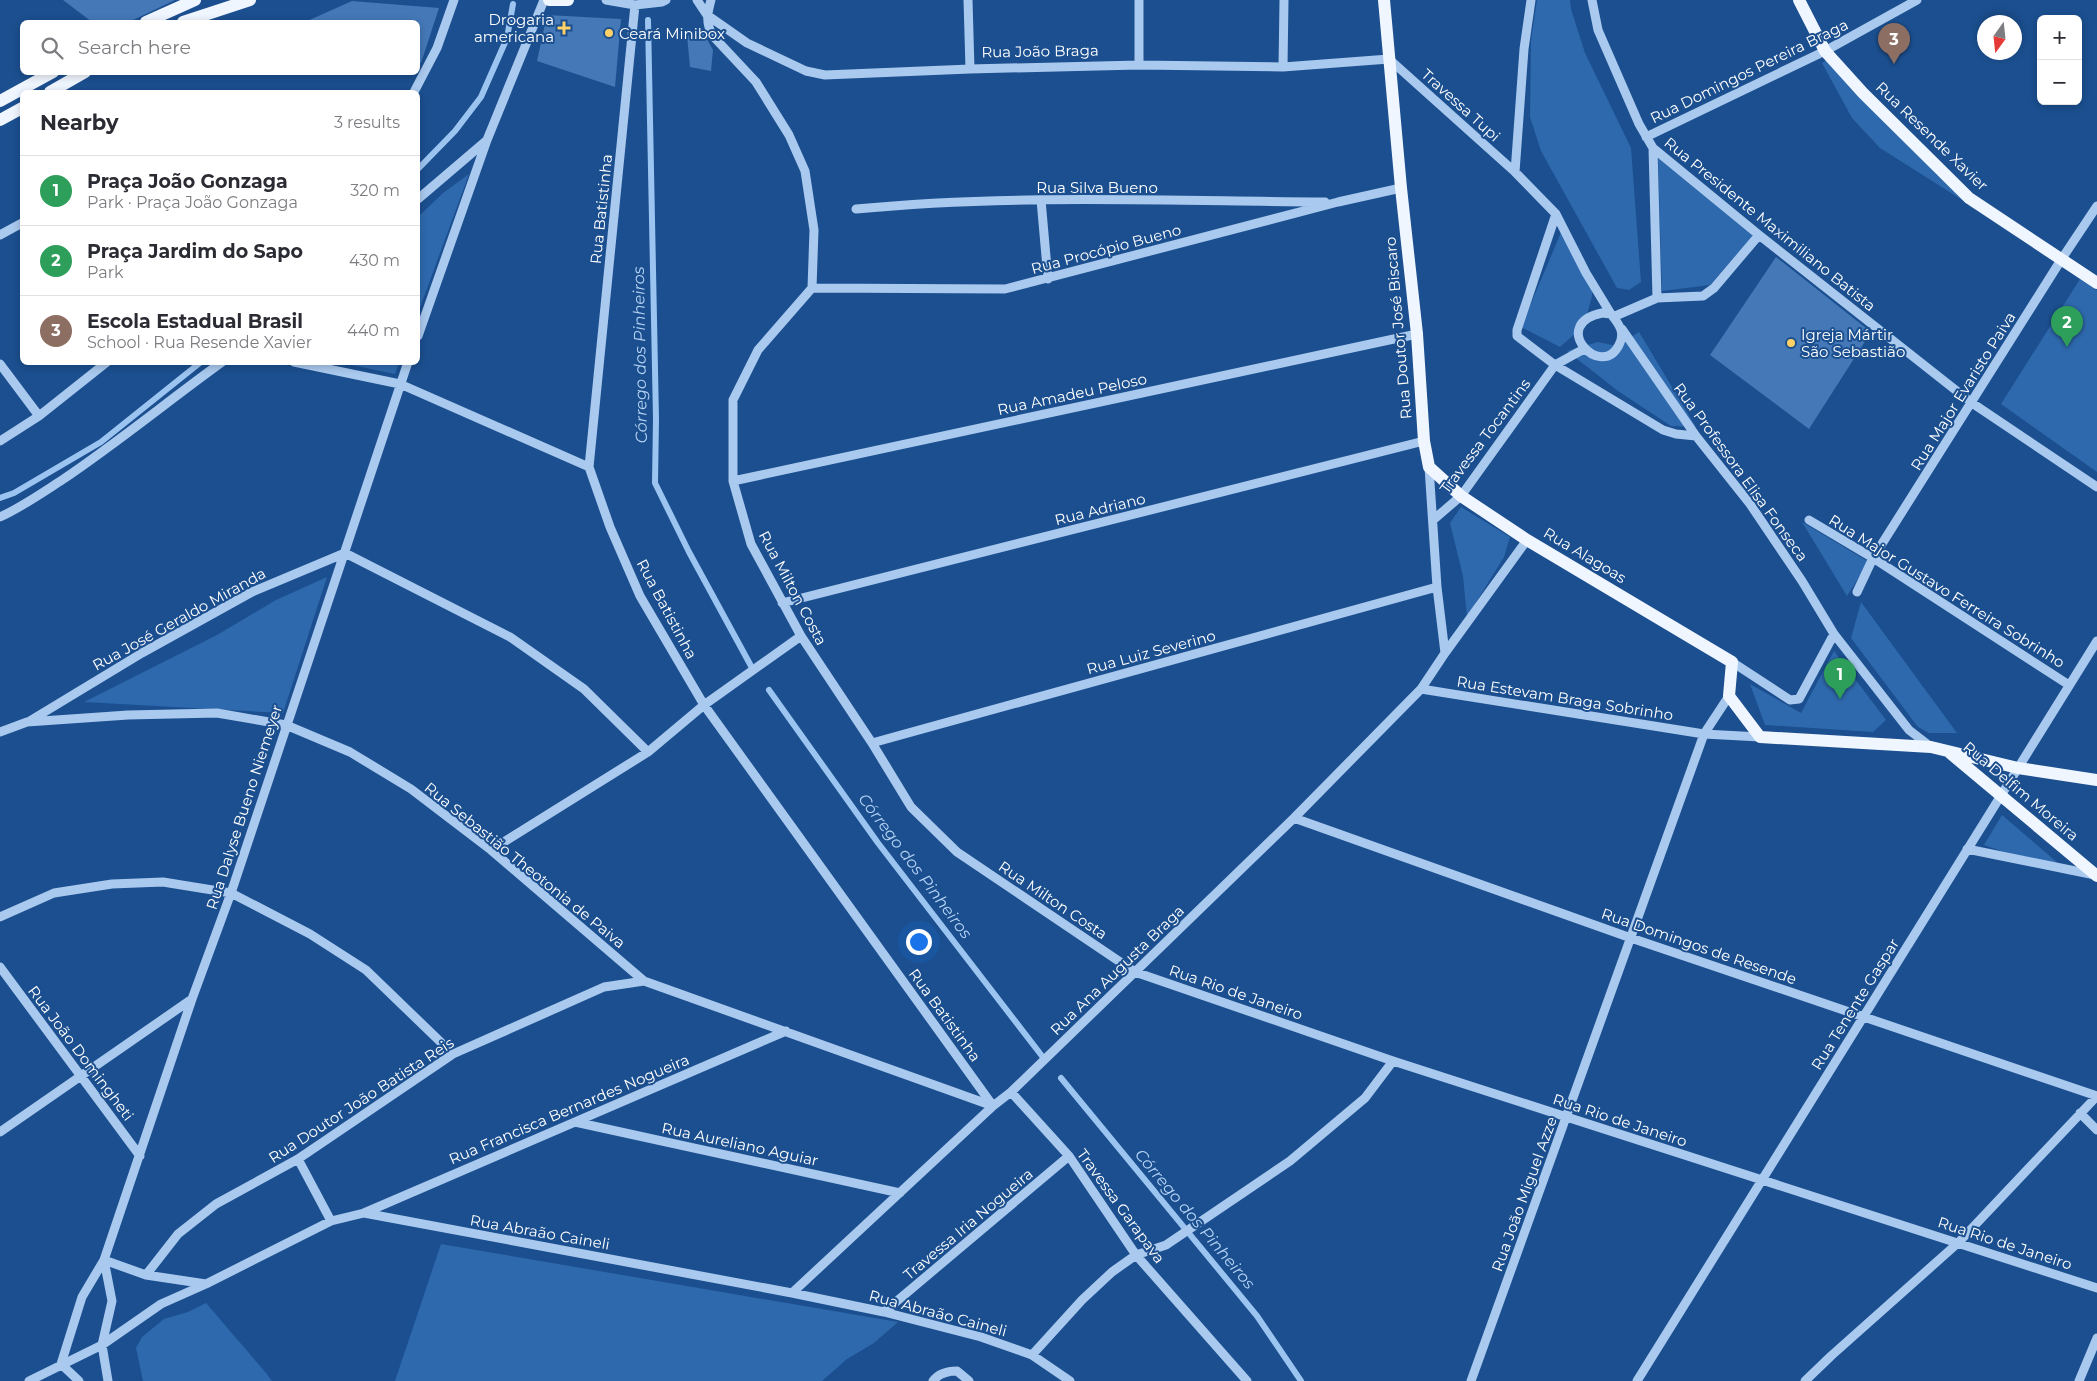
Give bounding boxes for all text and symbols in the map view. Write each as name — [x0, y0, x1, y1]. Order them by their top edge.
place label: Drogaria americana — [474, 10, 554, 46]
street label: Rua Domingos Pereira Braga — [1647, 15, 1851, 127]
north arrow — [1977, 15, 2022, 60]
map controls — [2037, 15, 2082, 105]
button: + — [2037, 15, 2082, 60]
search box — [20, 20, 420, 75]
marker: Drogaria americana — [558, 22, 570, 34]
pin: 3 — [1878, 23, 1910, 64]
place label: Ceará Minibox — [619, 24, 725, 43]
marker: Ceará Minibox — [603, 27, 615, 39]
icon: search — [38, 34, 66, 62]
text: Search here — [78, 36, 191, 59]
street label: Rua João Braga — [981, 40, 1099, 62]
button: − — [2037, 60, 2082, 105]
street label: Travessa Tupi — [1418, 65, 1504, 145]
street label: Rua Resende Xavier — [1872, 77, 1992, 195]
text: Nearby — [40, 110, 119, 135]
text: 3 results — [334, 113, 400, 132]
street label: Rua Presidente Maximiliano Batista — [1661, 133, 1879, 315]
street label: Rua Batistinha — [586, 153, 616, 265]
text: Praça João Gonzaga — [87, 170, 288, 193]
street label: Rua Silva Bueno — [1036, 178, 1158, 197]
text: 1 — [53, 181, 59, 200]
text: 320 m — [350, 181, 400, 200]
text: Park · Praça João Gonzaga — [87, 193, 298, 212]
street label: Rua Procópio Bueno — [1029, 220, 1183, 278]
street label: Rua Doutor José Biscaro — [1381, 236, 1415, 420]
text: Praça Jardim do Sapo — [87, 240, 303, 263]
text: 2 — [51, 251, 61, 270]
text: 430 m — [349, 251, 400, 270]
text: Park — [87, 263, 124, 282]
water label: Córrego dos Pinheiros — [629, 266, 651, 444]
pin: 2 — [2051, 306, 2083, 347]
street label: Rua Major Evaristo Paiva — [1906, 308, 2020, 474]
text: Escola Estadual Brasil — [87, 310, 303, 333]
text: 3 — [51, 321, 61, 340]
text: 440 m — [347, 321, 400, 340]
place label: Igreja Mártir São Sebastião — [1801, 325, 1905, 361]
text: School · Rua Resende Xavier — [87, 333, 312, 352]
marker: Igreja Mártir São Sebastião — [1785, 337, 1797, 349]
street label: Rua Amadeu Peloso — [996, 369, 1148, 419]
street label: Travessa Tocantins — [1436, 375, 1534, 497]
street label: Rua Professora Elisa Fonseca — [1670, 379, 1812, 565]
street label: Rua Adriano — [1053, 489, 1147, 529]
street label: Rua Major Gustavo Ferreira Sobrinho — [1825, 510, 2069, 672]
street label: Rua Alagoas — [1540, 523, 1630, 587]
street label: Rua Milton Costa — [755, 528, 831, 648]
street label: Rua Batistinha — [633, 556, 701, 662]
street label: Rua José Geraldo Miranda — [89, 563, 269, 675]
street label: Rua Luiz Severino — [1084, 626, 1218, 678]
pin: 1 — [1824, 658, 1856, 699]
street label: Rua Estevam Braga Sobrinho — [1455, 671, 1675, 725]
street label: Rua Dalyse Bueno Niemeyer — [202, 702, 286, 912]
street label: Rua Delfim Moreira — [1959, 737, 2083, 845]
street label: Rua Sebastião Theotonia de Paiva — [421, 778, 629, 952]
water label: Córrego dos Pinheiros — [854, 790, 976, 942]
street label: Rua Milton Costa — [995, 857, 1111, 943]
street label: Rua Ana Augusta Braga — [1046, 901, 1188, 1039]
street label: Rua Domingos de Resende — [1599, 904, 1799, 988]
your location — [906, 929, 932, 955]
street label: Rua Tenente Gaspar — [1807, 935, 1903, 1073]
street label: Rua Rio de Janeiro — [1167, 960, 1305, 1024]
street label: Rua Batistinha — [905, 965, 985, 1065]
street label: Rua João Domingheti — [24, 982, 138, 1124]
street label: Rua Doutor João Batista Reis — [265, 1033, 457, 1167]
street label: Rua Francisca Bernardes Nogueira — [446, 1050, 692, 1168]
street label: Rua Rio de Janeiro — [1551, 1089, 1689, 1151]
street label: Rua João Miguel Azze — [1487, 1114, 1561, 1274]
street label: Rua Aureliano Aguiar — [660, 1118, 820, 1170]
street label: Travessa Garapava — [1073, 1145, 1169, 1267]
water label: Córrego dos Pinheiros — [1131, 1145, 1259, 1293]
street label: Travessa Iria Nogueira — [899, 1164, 1037, 1284]
street label: Rua Abraão Caineli — [469, 1210, 611, 1254]
street label: Rua Rio de Janeiro — [1936, 1212, 2074, 1274]
street label: Rua Abraão Caineli — [867, 1285, 1009, 1341]

